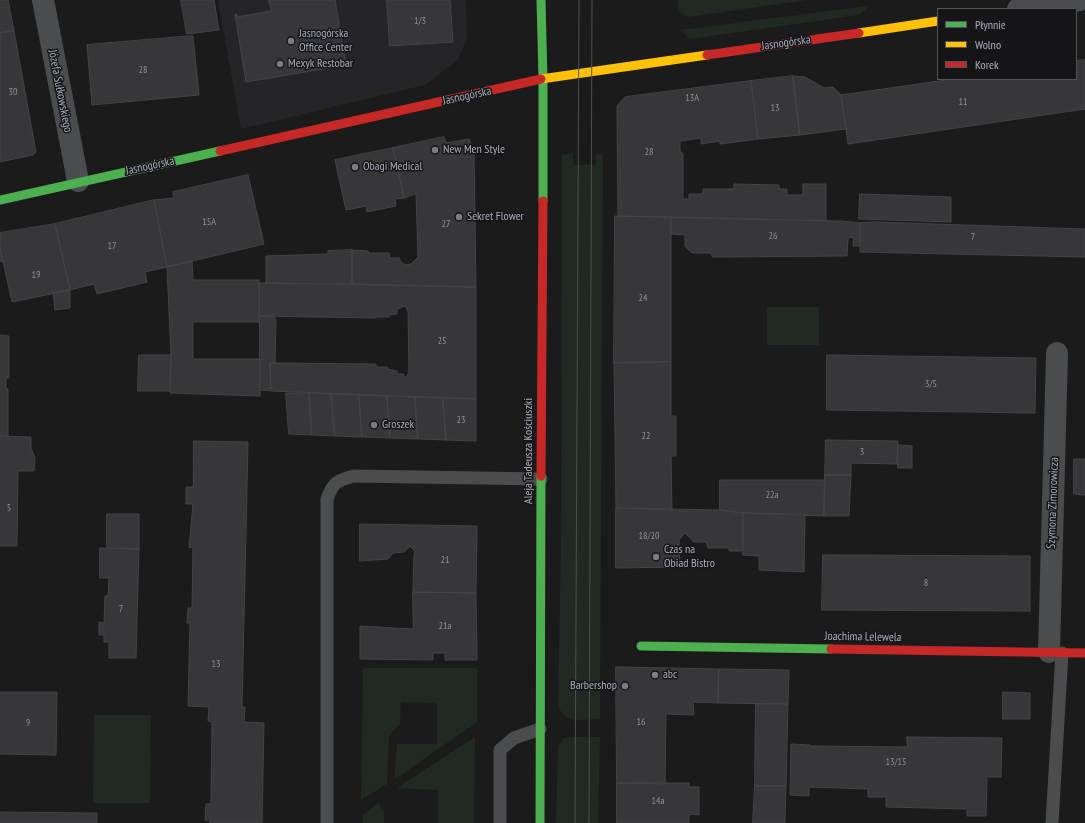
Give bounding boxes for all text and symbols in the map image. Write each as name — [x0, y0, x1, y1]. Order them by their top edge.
legend — [937, 8, 1077, 80]
house number: 1/3 — [414, 15, 426, 27]
text: Płynnie — [975, 17, 1006, 32]
place label: Jasnogórska Office Center — [299, 27, 352, 55]
street label: Jasnogórska — [761, 32, 811, 54]
marker: Jasnogórska Office Center — [286, 36, 296, 46]
text: Wolno — [975, 37, 1001, 52]
street label: Józefa Sułkowskiego — [45, 48, 75, 134]
place label: Mexyk Restobar — [288, 57, 353, 71]
text: Korek — [975, 57, 999, 72]
marker: Mexyk Restobar — [275, 59, 285, 69]
house number: 28 — [139, 64, 147, 76]
street label: Jasnogórska — [441, 84, 493, 108]
house number: 30 — [9, 86, 17, 98]
house number: 13A — [685, 92, 699, 104]
house number: 11 — [959, 96, 967, 108]
house number: 13 — [771, 102, 779, 114]
place label: New Men Style — [443, 143, 505, 157]
marker: New Men Style — [430, 145, 440, 155]
house number: 28 — [645, 146, 653, 158]
street label: Jasnogórska — [124, 154, 176, 178]
place label: Obagi Medical — [363, 160, 422, 174]
marker: Obagi Medical — [350, 162, 360, 172]
place label: Sekret Flower — [467, 210, 524, 224]
marker: Sekret Flower — [454, 212, 464, 222]
house number: 15A — [202, 216, 216, 228]
house number: 27 — [442, 218, 450, 230]
house number: 26 — [769, 230, 777, 242]
house number: 7 — [971, 231, 975, 243]
house number: 17 — [108, 240, 116, 252]
house number: 19 — [32, 269, 40, 281]
house number: 24 — [639, 292, 647, 304]
house number: 25 — [438, 335, 446, 347]
house number: 3/5 — [925, 378, 937, 390]
street label: Aleja Tadeusza Kościuszki — [522, 398, 536, 504]
house number: 23 — [457, 414, 465, 426]
place label: Groszek — [382, 418, 414, 432]
marker: Groszek — [369, 420, 379, 430]
house number: 22 — [642, 430, 650, 442]
house number: 3 — [860, 446, 864, 458]
street label: Szymona Zimorowicza — [1044, 457, 1062, 549]
house number: 22a — [766, 489, 778, 501]
house number: 5 — [7, 502, 11, 514]
house number: 18/20 — [639, 530, 659, 542]
place label: Czas na Obiad Bistro — [664, 543, 715, 571]
marker: Czas na Obiad Bistro — [651, 552, 661, 562]
house number: 21 — [441, 554, 449, 566]
house number: 8 — [924, 577, 928, 589]
house number: 7 — [119, 603, 123, 615]
house number: 21a — [439, 620, 451, 632]
street label: Joachima Lelewela — [824, 629, 902, 645]
house number: 13 — [212, 658, 220, 670]
place label: abc — [663, 668, 677, 682]
marker: abc — [650, 670, 660, 680]
place label: Barbershop — [570, 679, 617, 693]
marker: Barbershop — [620, 681, 630, 691]
house number: 16 — [637, 716, 645, 728]
house number: 9 — [26, 717, 30, 729]
house number: 13/15 — [886, 756, 906, 768]
house number: 14a — [652, 795, 664, 807]

